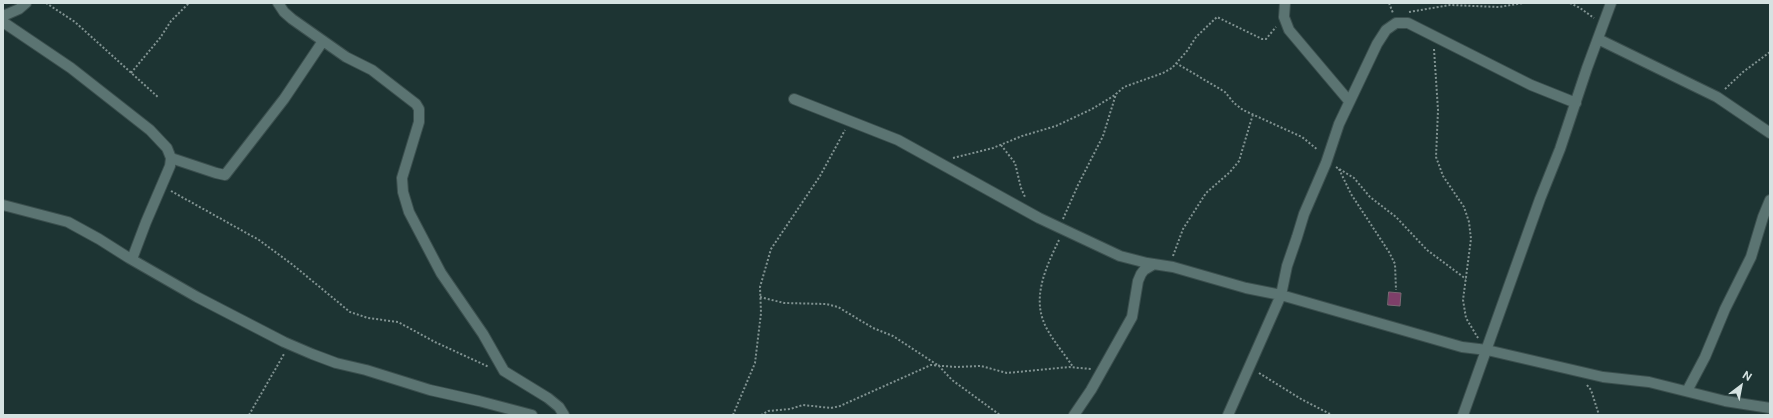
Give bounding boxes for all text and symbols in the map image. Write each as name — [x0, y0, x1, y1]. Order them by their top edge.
north arrow — [1721, 366, 1761, 406]
text: N — [1741, 368, 1754, 383]

